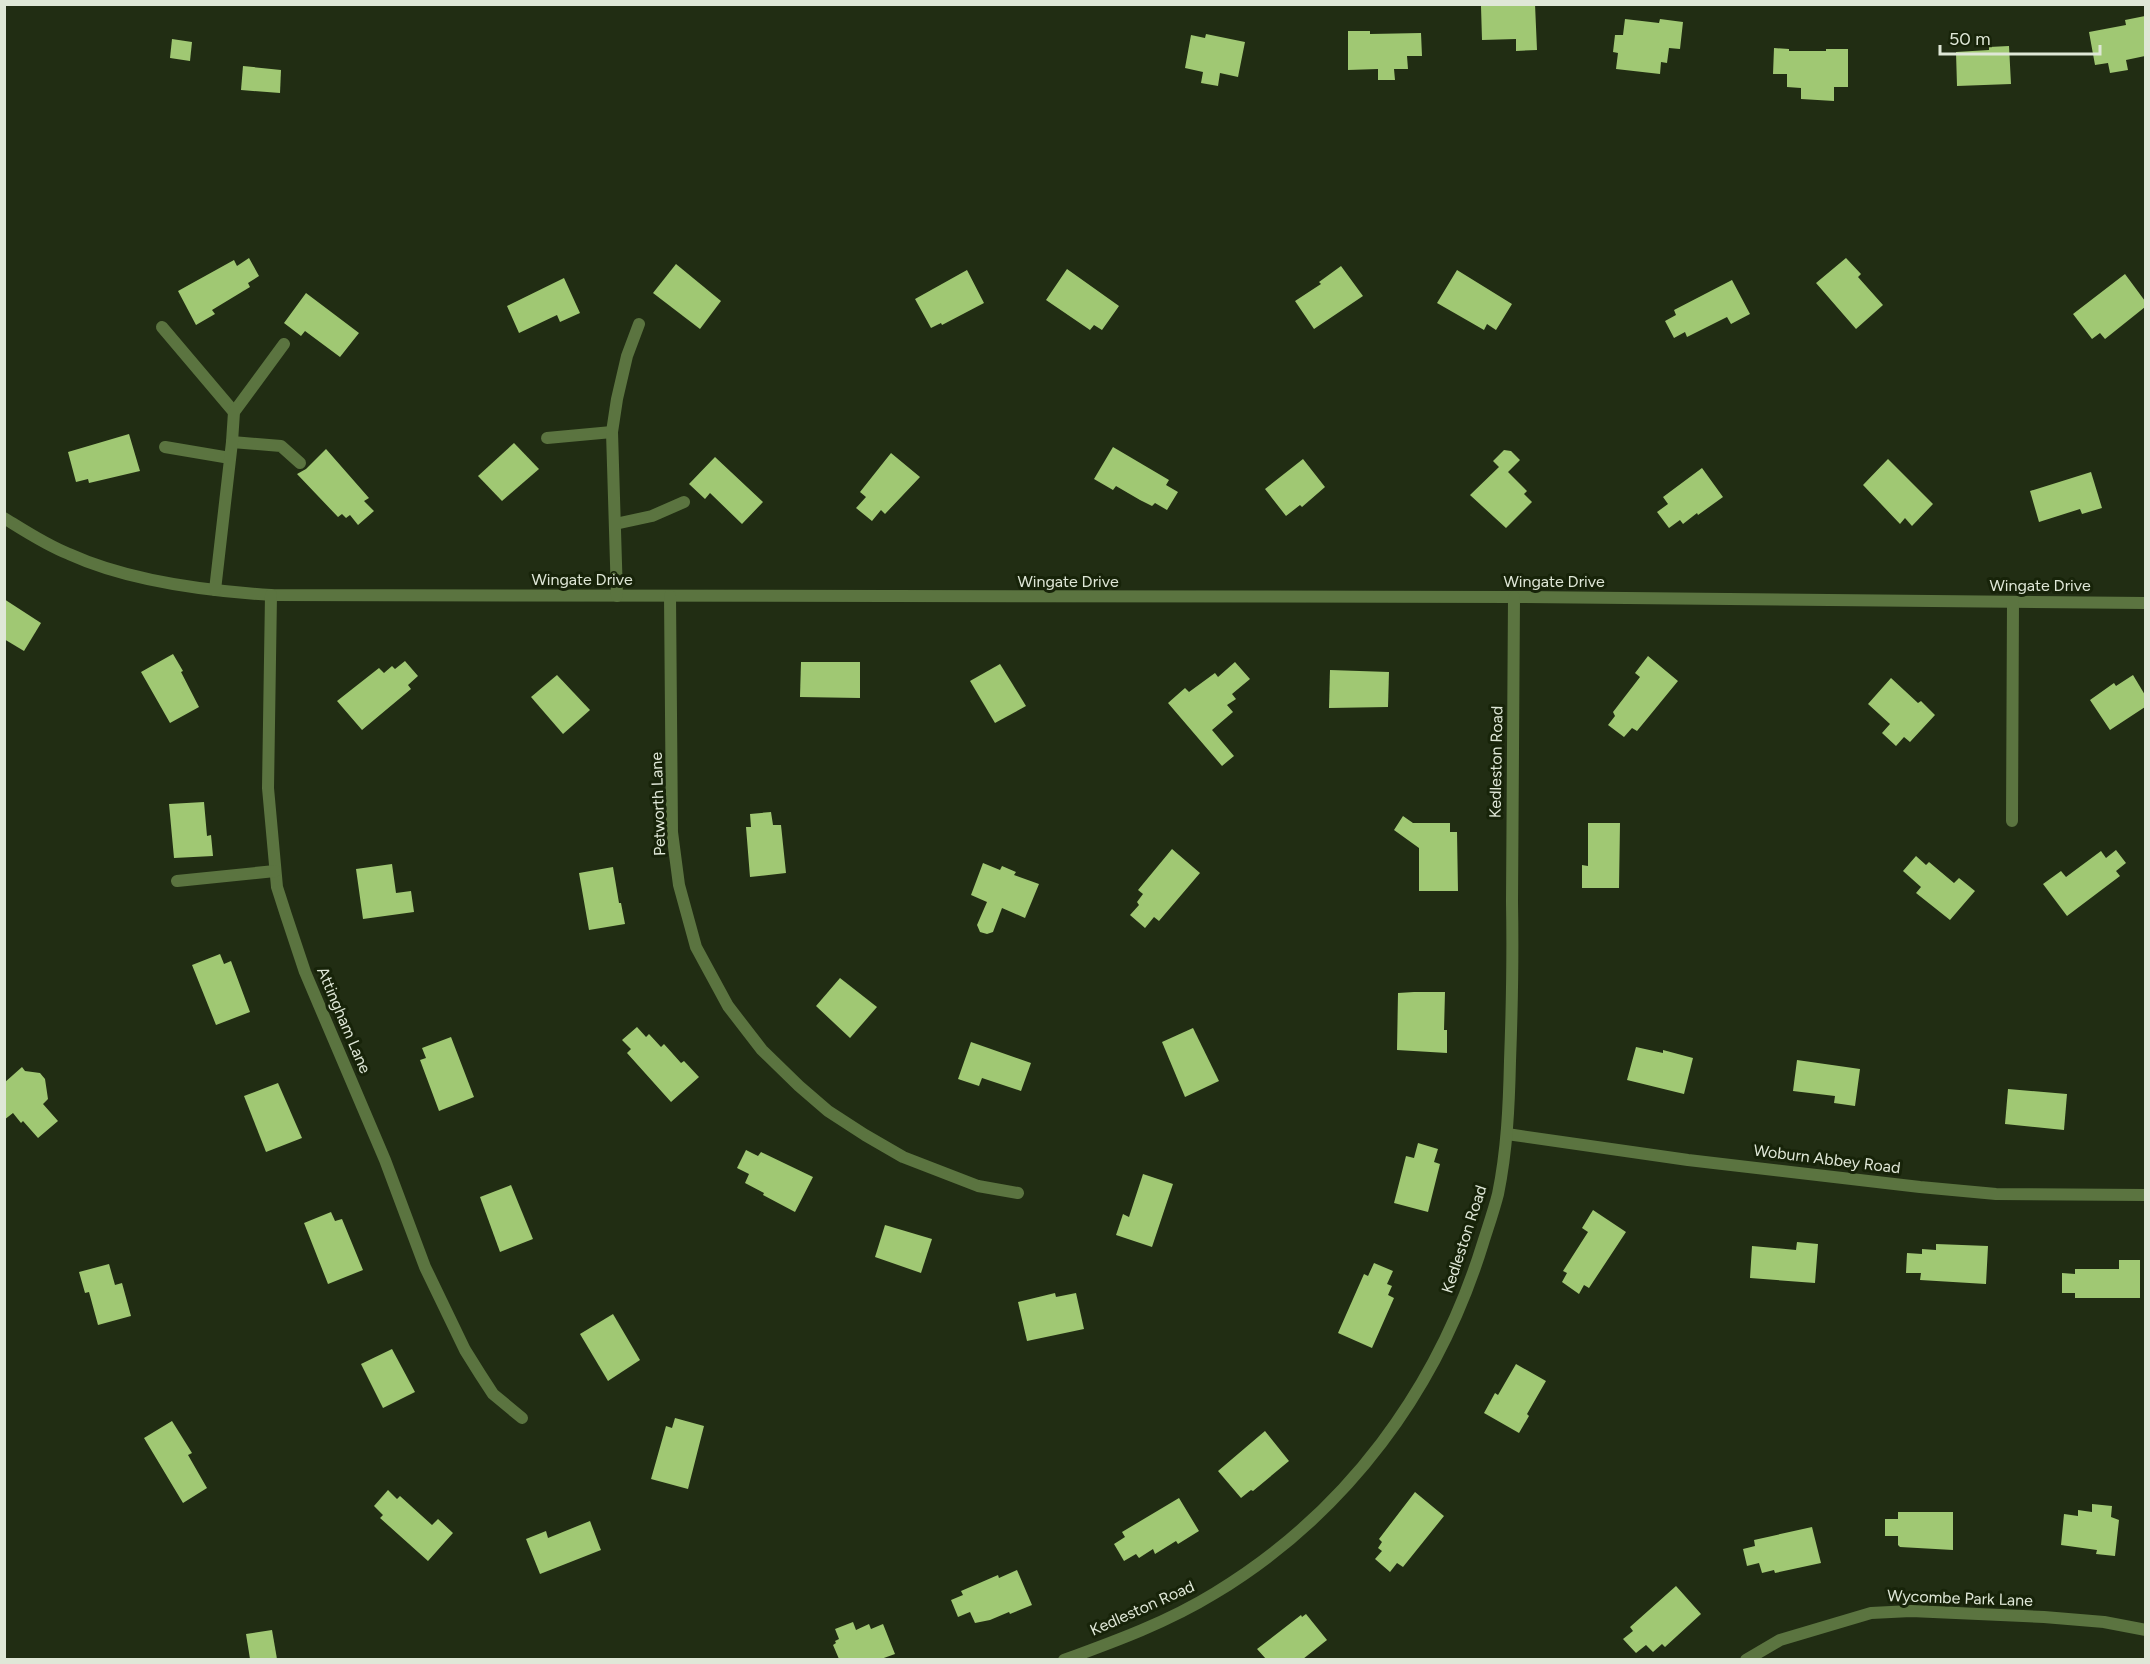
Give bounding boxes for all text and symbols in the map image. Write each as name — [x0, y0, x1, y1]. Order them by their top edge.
scale bar — [1940, 18, 2100, 56]
text: 50 m — [1949, 28, 1991, 50]
street label: Wingate Drive — [531, 570, 633, 589]
street label: Wingate Drive — [1017, 572, 1119, 591]
street label: Wingate Drive — [1503, 572, 1605, 591]
street label: Wingate Drive — [1989, 576, 2091, 595]
street label: Kedleston Road — [1486, 706, 1506, 818]
street label: Petworth Lane — [647, 751, 669, 856]
street label: Attingham Lane — [313, 964, 375, 1076]
street label: Woburn Abbey Road — [1752, 1141, 1902, 1177]
street label: Kedleston Road — [1438, 1183, 1490, 1295]
street label: Kedleston Road — [1087, 1576, 1197, 1640]
street label: Wycombe Park Lane — [1887, 1586, 2033, 1610]

